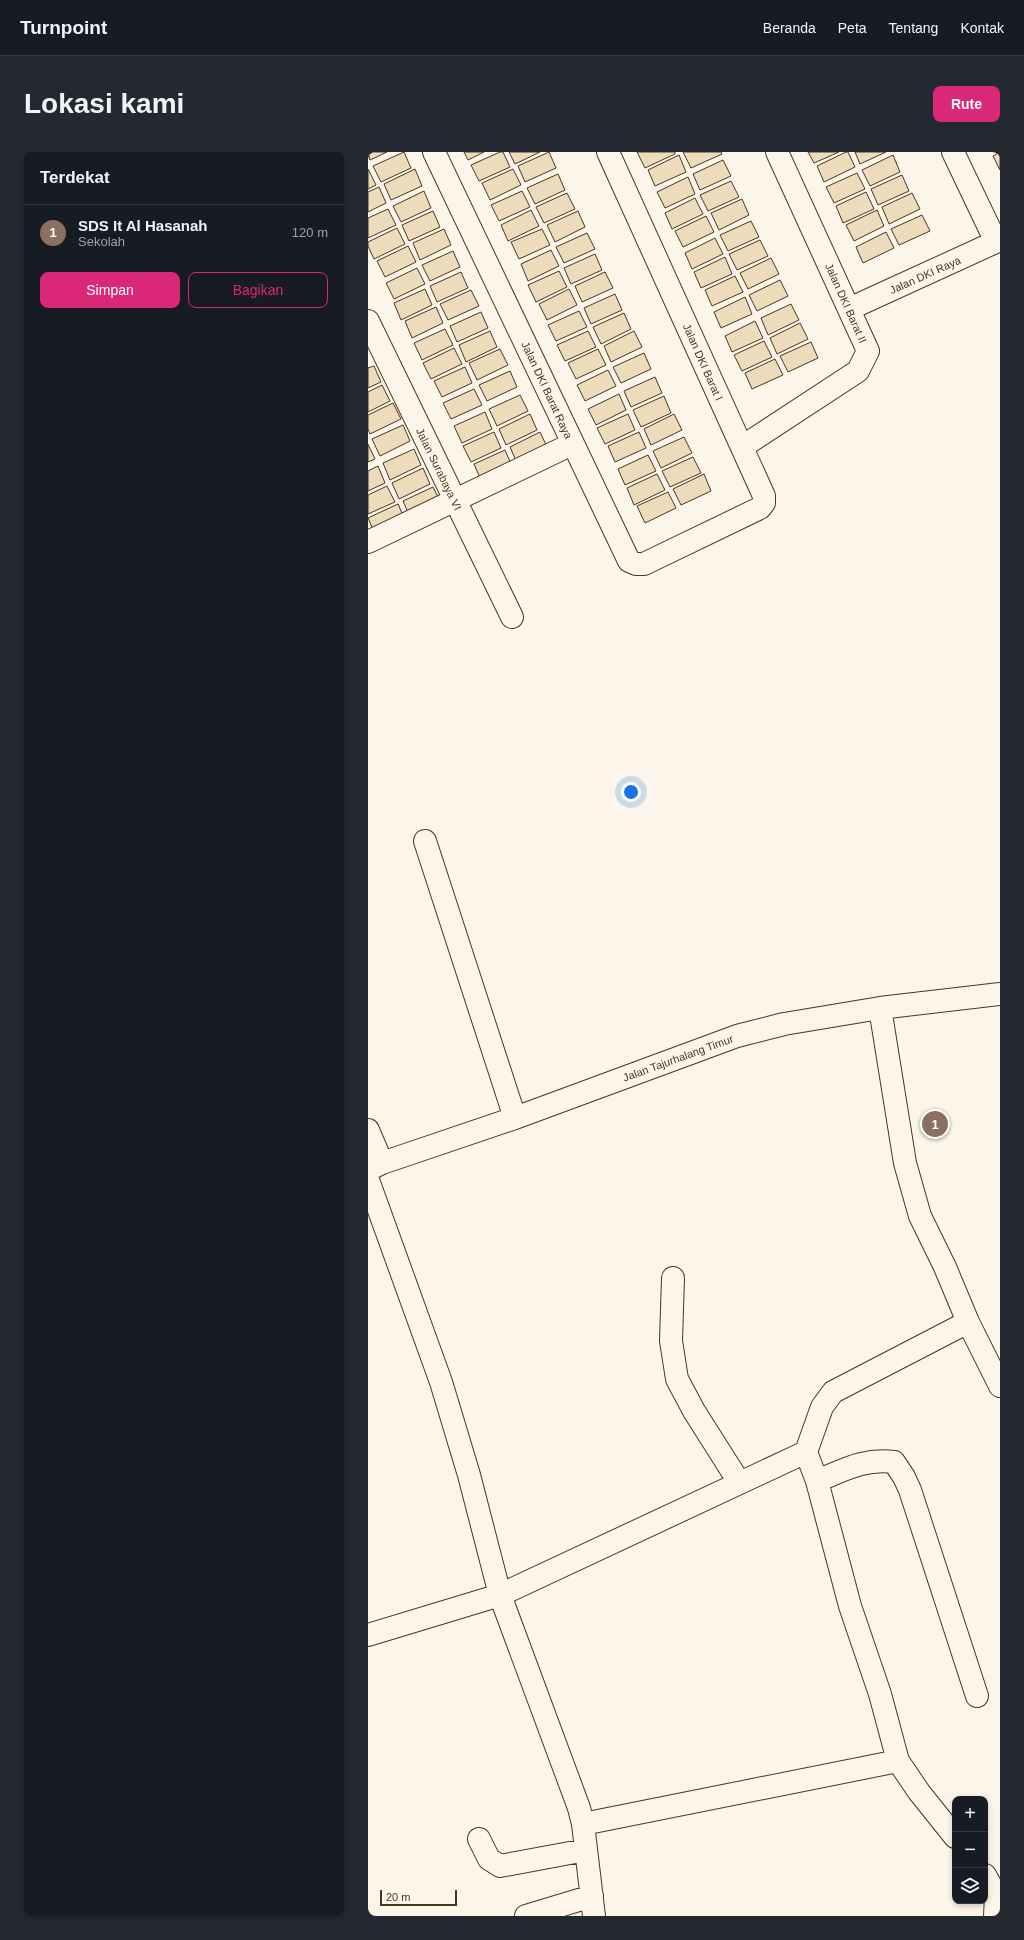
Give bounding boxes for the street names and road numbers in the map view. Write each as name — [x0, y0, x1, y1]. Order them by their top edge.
street label: Jalan DKI Raya — [888, 254, 963, 296]
street label: Jalan DKI Barat II — [823, 261, 869, 345]
street label: Jalan DKI Barat I — [681, 322, 725, 402]
street label: Jalan DKI Barat Raya — [519, 340, 575, 441]
street label: Jalan Surabaya VI — [414, 426, 464, 512]
street label: Jalan Tajurhalang Timur — [621, 1032, 735, 1084]

